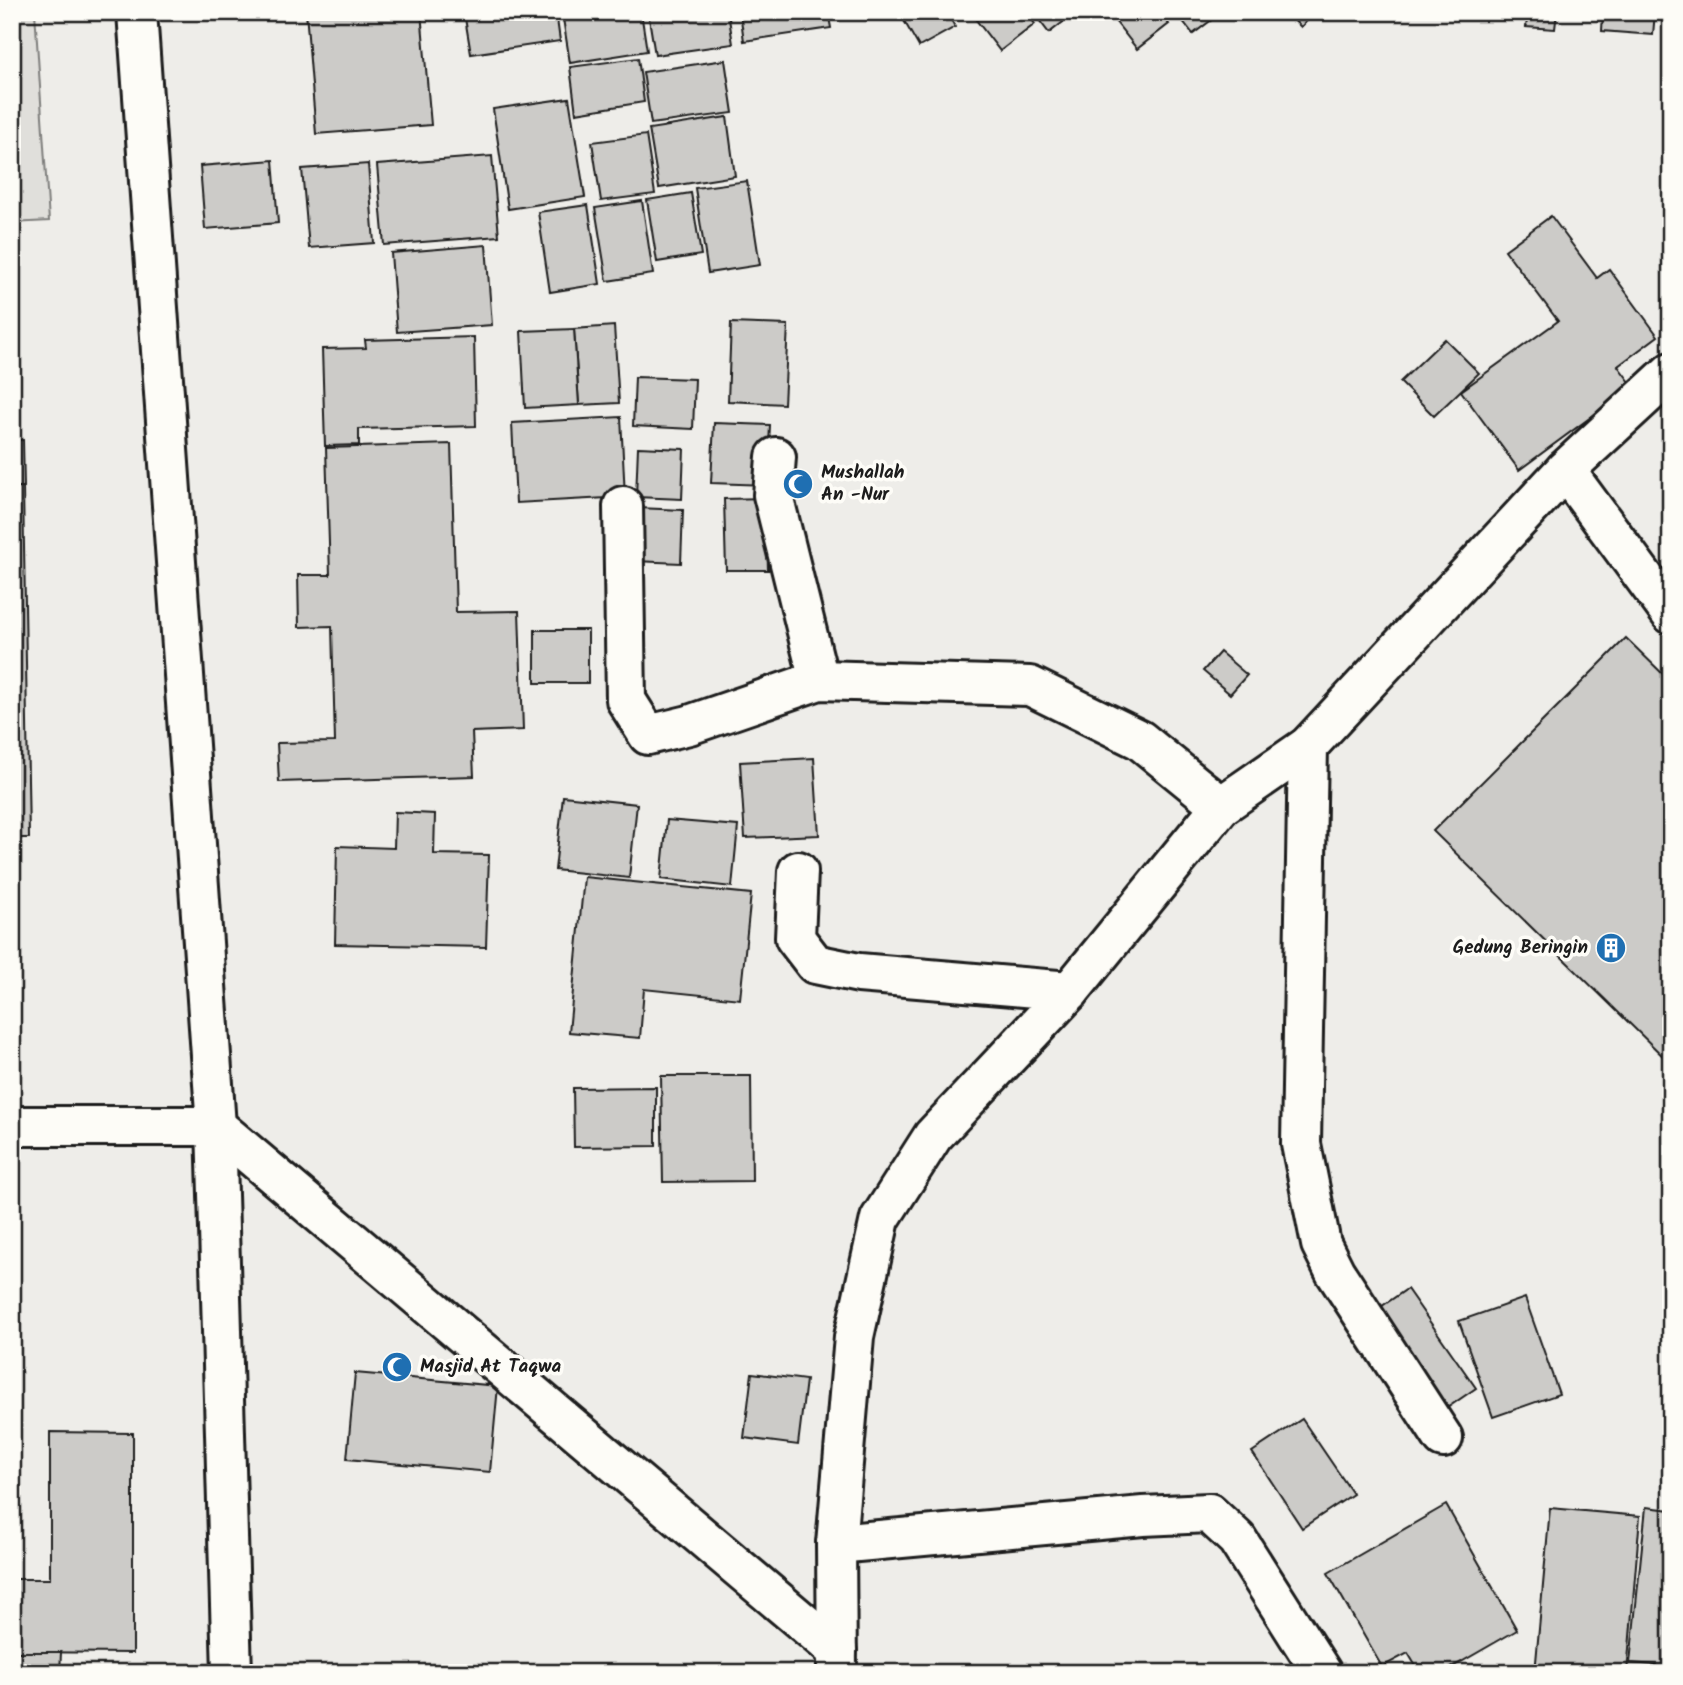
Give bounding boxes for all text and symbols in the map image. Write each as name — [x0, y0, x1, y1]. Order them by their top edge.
place label: Mushallah An -Nur — [821, 458, 905, 510]
mosque icon: Mushallah An -Nur — [781, 467, 815, 501]
building icon: Gedung Beringin — [1594, 931, 1628, 965]
place label: Gedung Beringin — [1453, 933, 1588, 963]
mosque icon: Masjid At Taqwa — [380, 1350, 414, 1384]
place label: Masjid At Taqwa — [420, 1352, 562, 1382]

